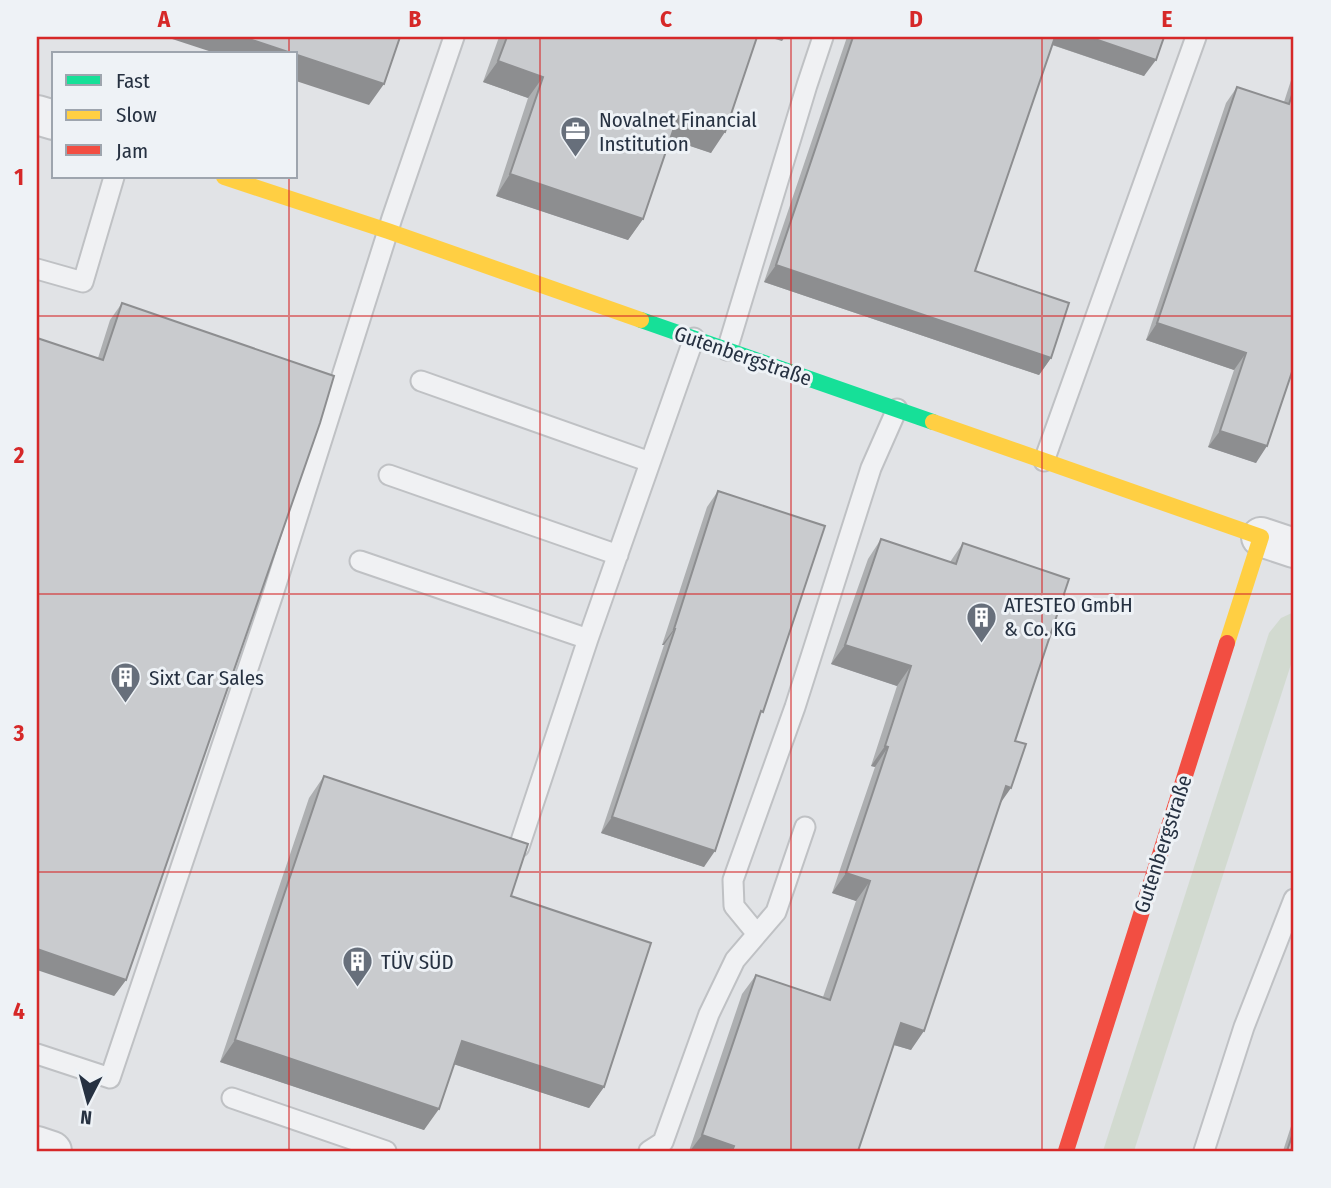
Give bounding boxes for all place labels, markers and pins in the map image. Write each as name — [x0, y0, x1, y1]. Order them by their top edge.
place label: Novalnet Financial Institution — [599, 107, 757, 157]
office icon: Novalnet Financial Institution — [559, 115, 593, 159]
place label: ATESTEO GmbH & Co. KG — [1004, 592, 1133, 642]
building icon: ATESTEO GmbH & Co. KG — [964, 600, 998, 644]
building icon: Sixt Car Sales — [109, 661, 143, 705]
place label: Sixt Car Sales — [149, 665, 264, 691]
building icon: TÜV SÜD — [341, 945, 375, 989]
place label: TÜV SÜD — [381, 949, 454, 975]

